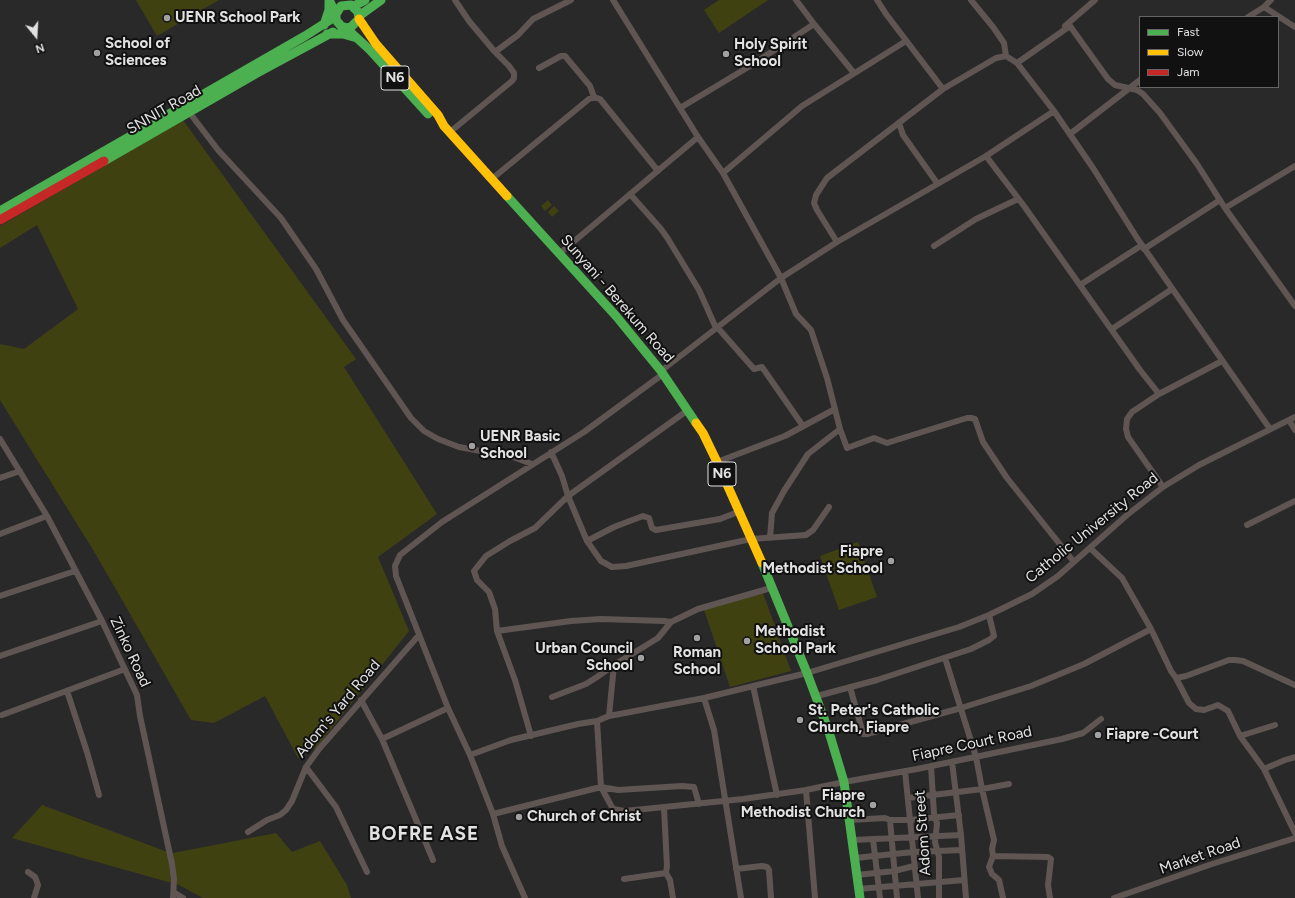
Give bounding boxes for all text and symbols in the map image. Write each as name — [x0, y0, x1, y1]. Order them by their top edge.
place label: UENR School Park — [175, 9, 300, 27]
marker: UENR School Park — [162, 13, 172, 23]
north arrow — [16, 16, 56, 56]
legend — [1139, 16, 1279, 88]
text: Fast — [1177, 25, 1200, 39]
place label: School of Sciences — [105, 35, 170, 70]
place label: Holy Spirit School — [734, 36, 808, 71]
text: N — [34, 40, 46, 55]
text: Slow — [1177, 45, 1203, 59]
marker: School of Sciences — [92, 48, 102, 58]
marker: Holy Spirit School — [721, 49, 731, 59]
text: Jam — [1177, 65, 1200, 79]
road number: N6 — [381, 66, 409, 90]
street label: SNNIT Road — [124, 81, 204, 139]
street label: Sunyani - Berekum Road — [556, 231, 678, 367]
place label: UENR Basic School — [480, 428, 561, 463]
marker: UENR Basic School — [467, 441, 477, 451]
road number: N6 — [708, 462, 736, 486]
street label: Catholic University Road — [1022, 469, 1162, 587]
place label: Fiapre Methodist School — [762, 543, 883, 578]
marker: Fiapre Methodist School — [886, 556, 896, 566]
street label: Zinko Road — [106, 614, 154, 690]
place label: Methodist School Park — [755, 623, 836, 658]
marker: Roman School — [692, 633, 702, 643]
marker: Methodist School Park — [742, 636, 752, 646]
place label: Urban Council School — [535, 640, 633, 675]
place label: Roman School — [673, 644, 721, 679]
marker: Urban Council School — [636, 653, 646, 663]
street label: Adom's Yard Road — [292, 657, 384, 761]
place label: St. Peter's Catholic Church, Fiapre — [808, 702, 940, 737]
marker: St. Peter's Catholic Church, Fiapre — [795, 715, 805, 725]
street label: Fiapre Court Road — [910, 723, 1034, 765]
place label: Fiapre -Court — [1106, 726, 1199, 744]
marker: Fiapre -Court — [1093, 730, 1103, 740]
place label: Fiapre Methodist Church — [741, 787, 865, 822]
street label: Adom Street — [911, 789, 935, 877]
marker: Fiapre Methodist Church — [868, 800, 878, 810]
place label: Church of Christ — [527, 808, 641, 826]
marker: Church of Christ — [514, 812, 524, 822]
district label: BOFRE ASE — [369, 823, 479, 845]
street label: Market Road — [1157, 834, 1243, 878]

